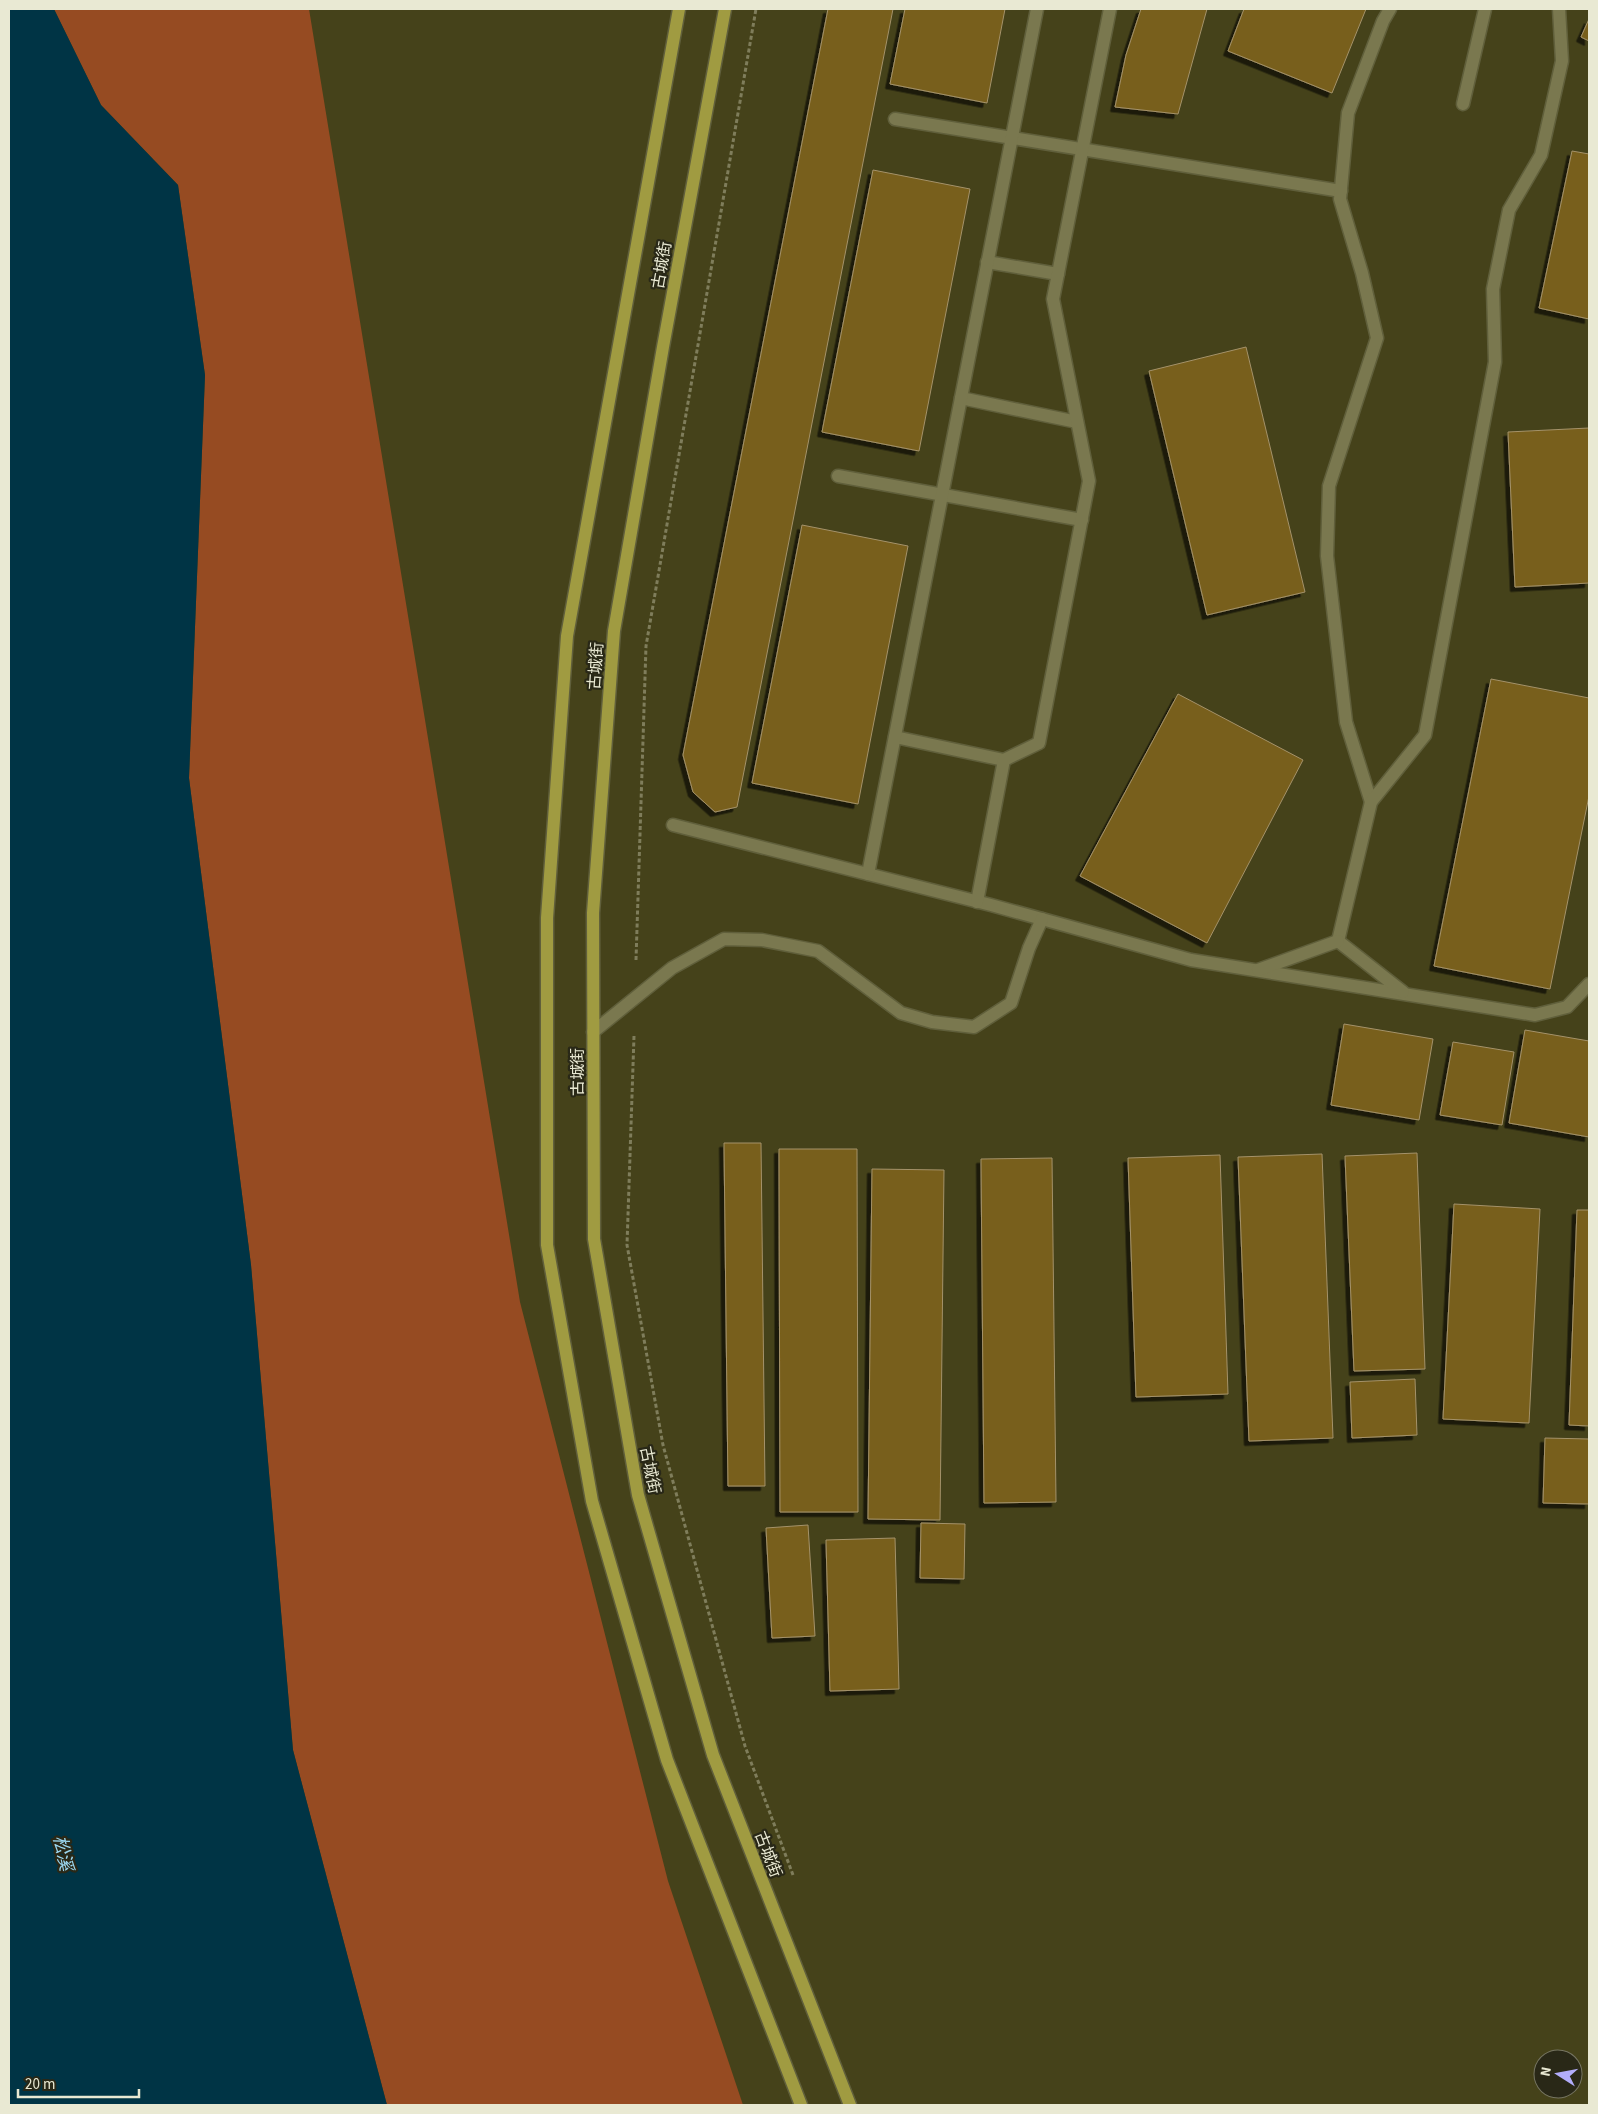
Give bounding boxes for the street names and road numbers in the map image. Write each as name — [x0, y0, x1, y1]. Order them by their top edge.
street label: 古城街 — [647, 240, 677, 291]
street label: 古城街 — [583, 641, 609, 691]
street label: 古城街 — [567, 1048, 589, 1096]
street label: 古城街 — [635, 1445, 665, 1496]
street label: 古城街 — [749, 1828, 787, 1881]

